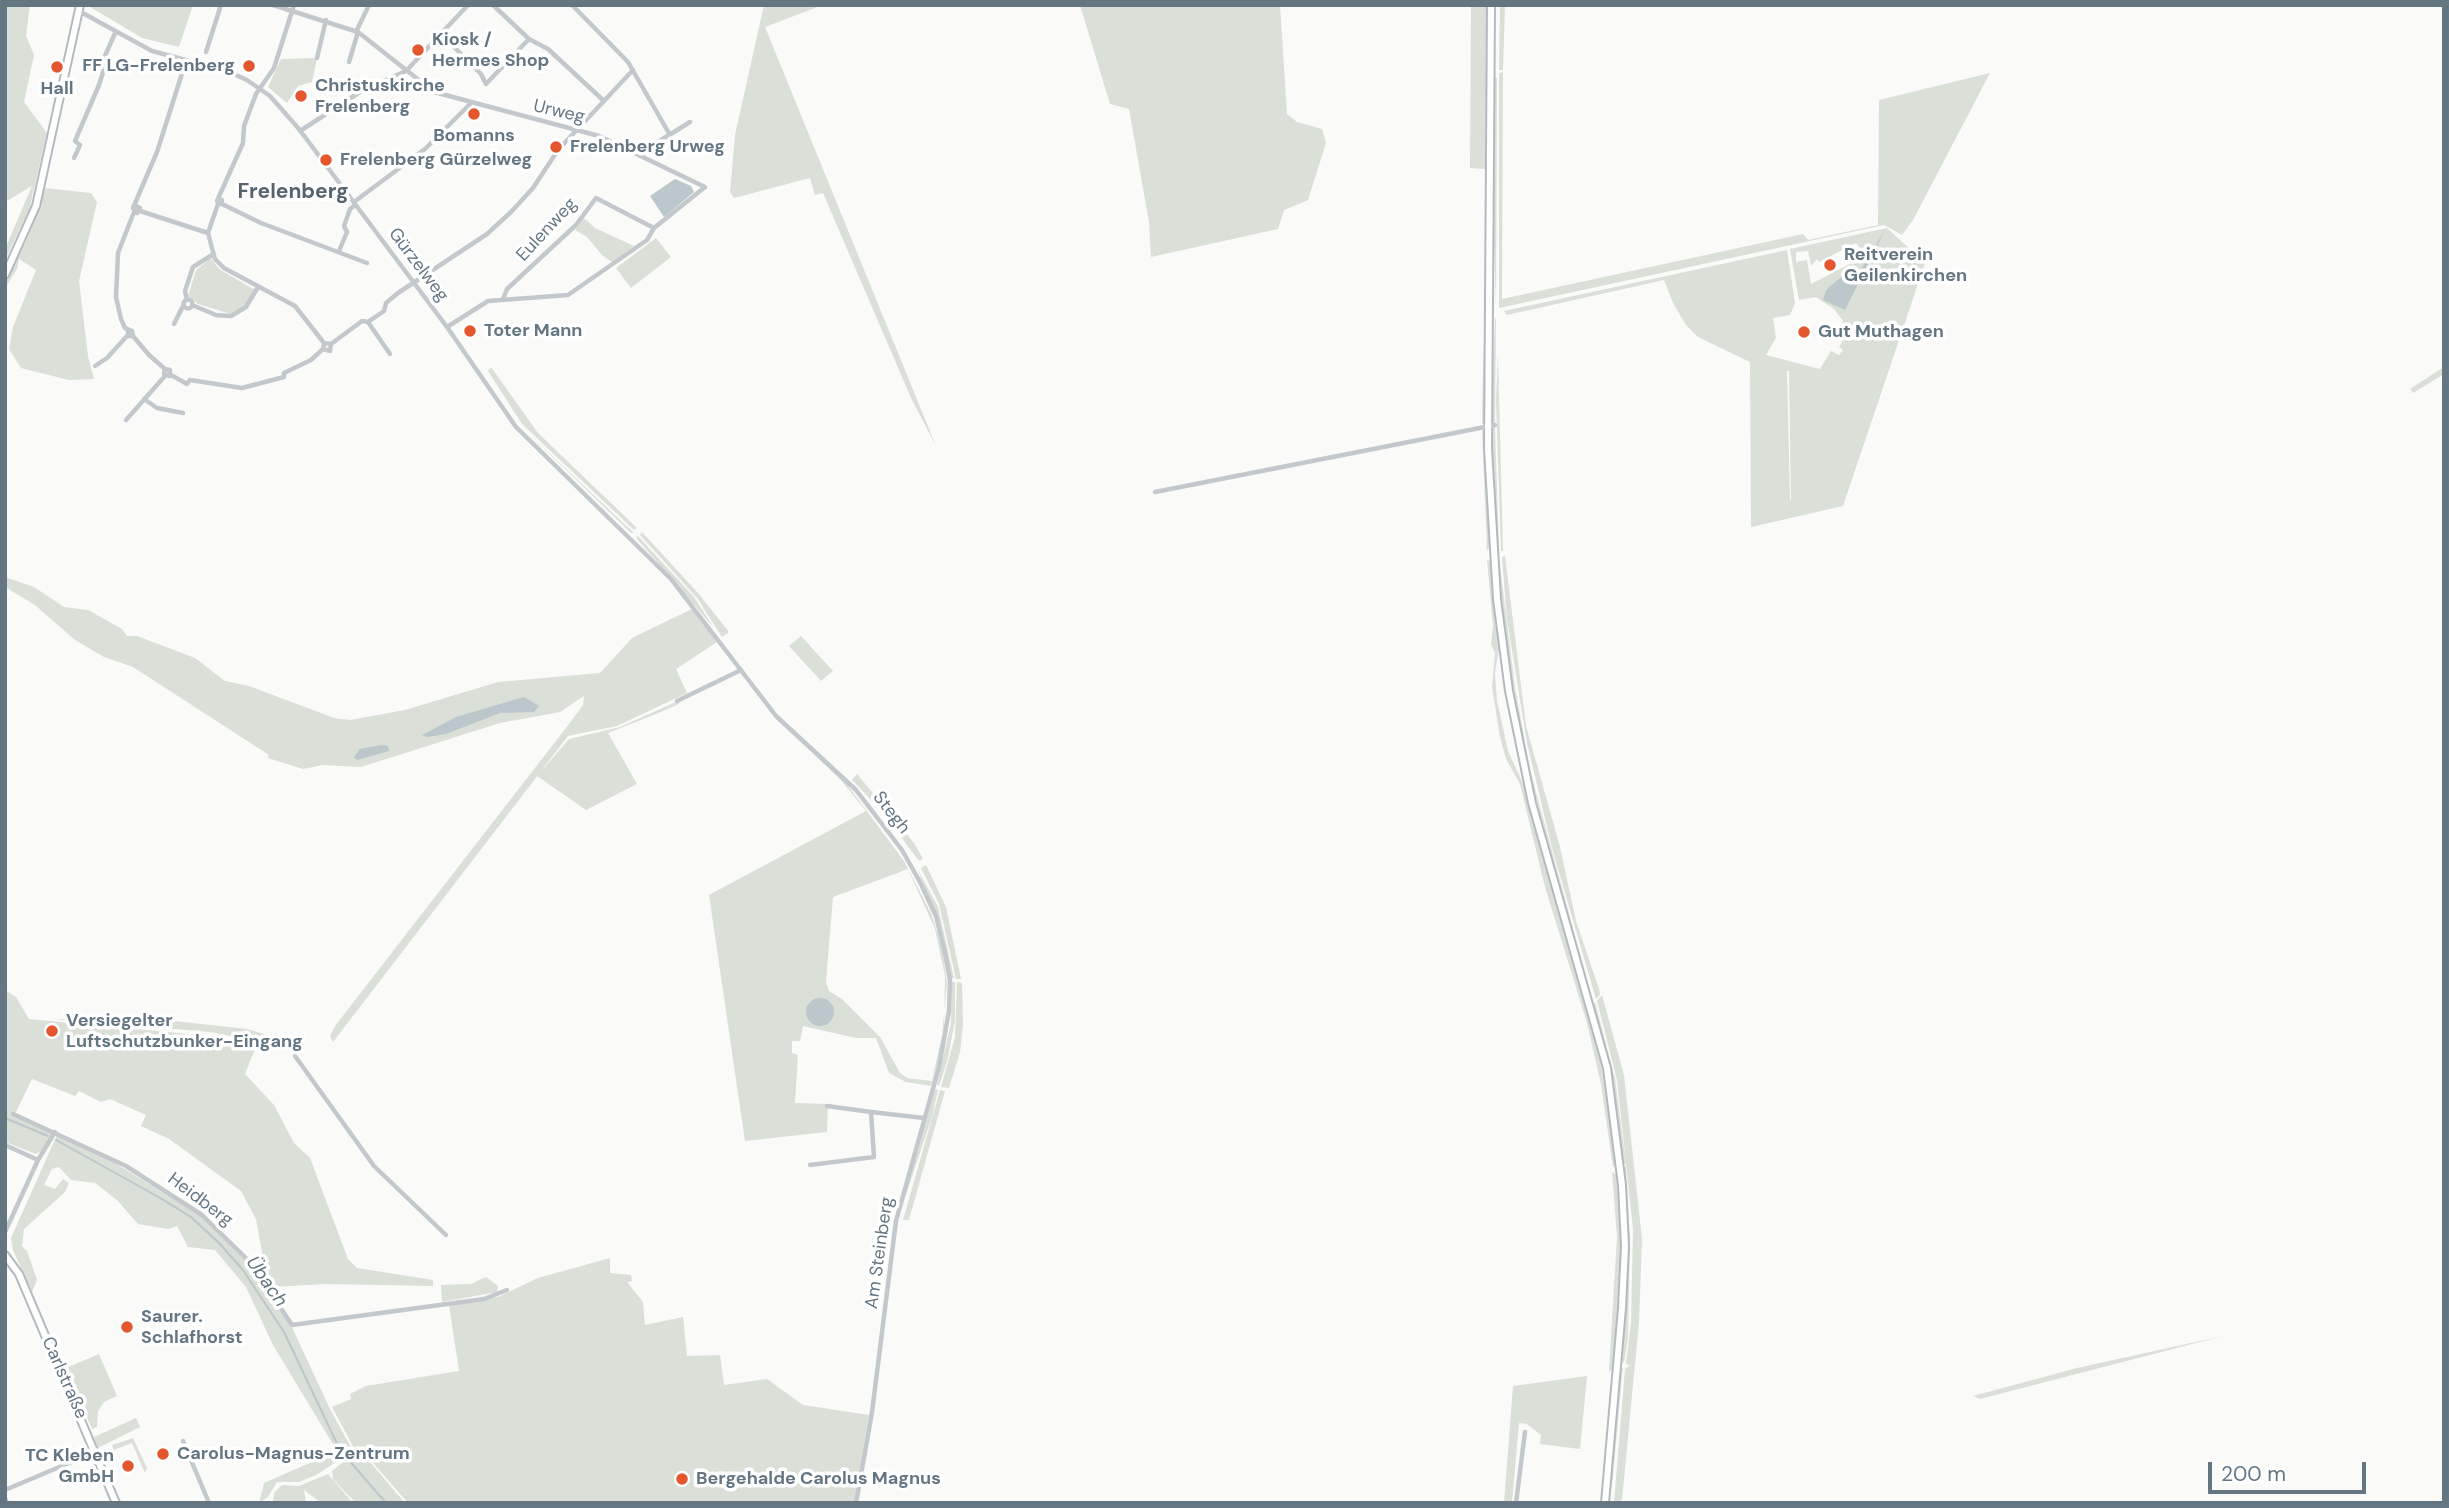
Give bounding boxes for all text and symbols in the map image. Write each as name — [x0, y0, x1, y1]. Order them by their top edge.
place label: Kiosk / Hermes Shop — [432, 29, 549, 72]
marker: Kiosk / Hermes Shop — [410, 42, 426, 58]
place label: FF LG-Frelenberg — [82, 55, 235, 77]
marker: FF LG-Frelenberg — [241, 58, 257, 74]
marker: Hall — [49, 59, 65, 75]
place label: Christuskirche Frelenberg — [315, 75, 445, 118]
place label: Hall — [40, 78, 74, 100]
marker: Christuskirche Frelenberg — [293, 88, 309, 104]
street label: Urweg — [531, 96, 587, 128]
marker: Bomanns — [466, 106, 482, 122]
place label: Bomanns — [433, 125, 515, 147]
place label: Frelenberg Urweg — [570, 136, 725, 158]
marker: Frelenberg Urweg — [548, 139, 564, 155]
place label: Frelenberg Gürzelweg — [340, 149, 532, 171]
marker: Frelenberg Gürzelweg — [318, 152, 334, 168]
district label: Frelenberg — [237, 179, 349, 205]
street label: Eulenweg — [512, 194, 582, 266]
street label: Gürzelweg — [383, 224, 453, 306]
place label: Reitverein Geilenkirchen — [1844, 244, 1967, 286]
marker: Reitverein Geilenkirchen — [1822, 257, 1838, 273]
place label: Toter Mann — [484, 320, 582, 342]
place label: Gut Muthagen — [1818, 321, 1944, 343]
marker: Toter Mann — [462, 323, 478, 339]
marker: Gut Muthagen — [1796, 324, 1812, 340]
street label: Stegh — [868, 788, 914, 838]
place label: Versiegelter Luftschutzbunker-Eingang — [66, 1010, 303, 1052]
marker: Versiegelter Luftschutzbunker-Eingang — [44, 1023, 60, 1039]
street label: Heidberg — [163, 1168, 237, 1232]
street label: Am Steinberg — [861, 1196, 899, 1310]
water label: Übach — [240, 1252, 292, 1312]
place label: Saurer. Schlafhorst — [141, 1306, 243, 1348]
marker: Saurer. Schlafhorst — [119, 1319, 135, 1335]
street label: Carlstraße — [36, 1334, 92, 1422]
place label: Carolus-Magnus-Zentrum — [177, 1443, 410, 1465]
place label: TC Kleben GmbH — [25, 1445, 114, 1488]
marker: Carolus-Magnus-Zentrum — [155, 1446, 171, 1462]
scale bar — [2211, 1448, 2368, 1492]
marker: TC Kleben GmbH — [120, 1458, 136, 1474]
text: 200 m — [2221, 1460, 2286, 1488]
place label: Bergehalde Carolus Magnus — [696, 1468, 941, 1490]
marker: Bergehalde Carolus Magnus — [674, 1471, 690, 1487]

